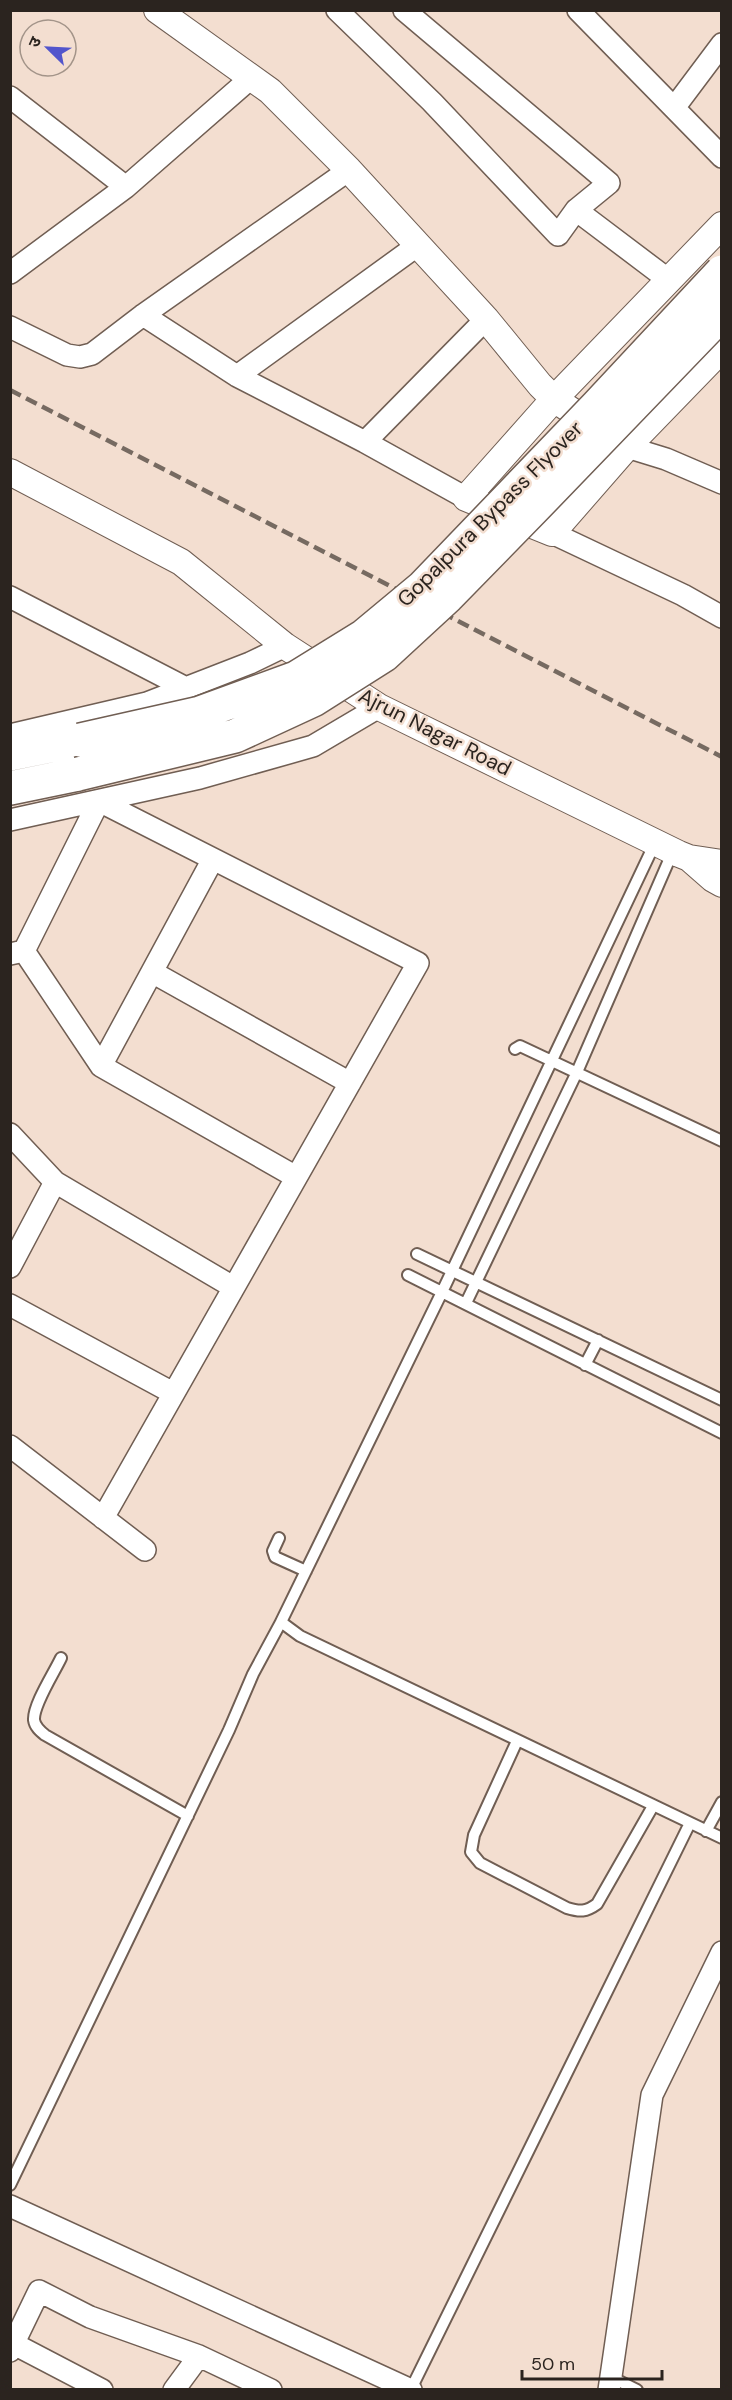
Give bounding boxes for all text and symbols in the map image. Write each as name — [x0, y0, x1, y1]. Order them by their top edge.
north arrow — [18, 18, 78, 78]
text: उ — [23, 33, 47, 51]
street label: Gopalpura Bypass Flyover — [391, 415, 589, 613]
street label: Ajrun Nagar Road — [354, 681, 516, 783]
scale bar — [522, 2343, 662, 2381]
text: 50 m — [531, 2352, 575, 2376]

